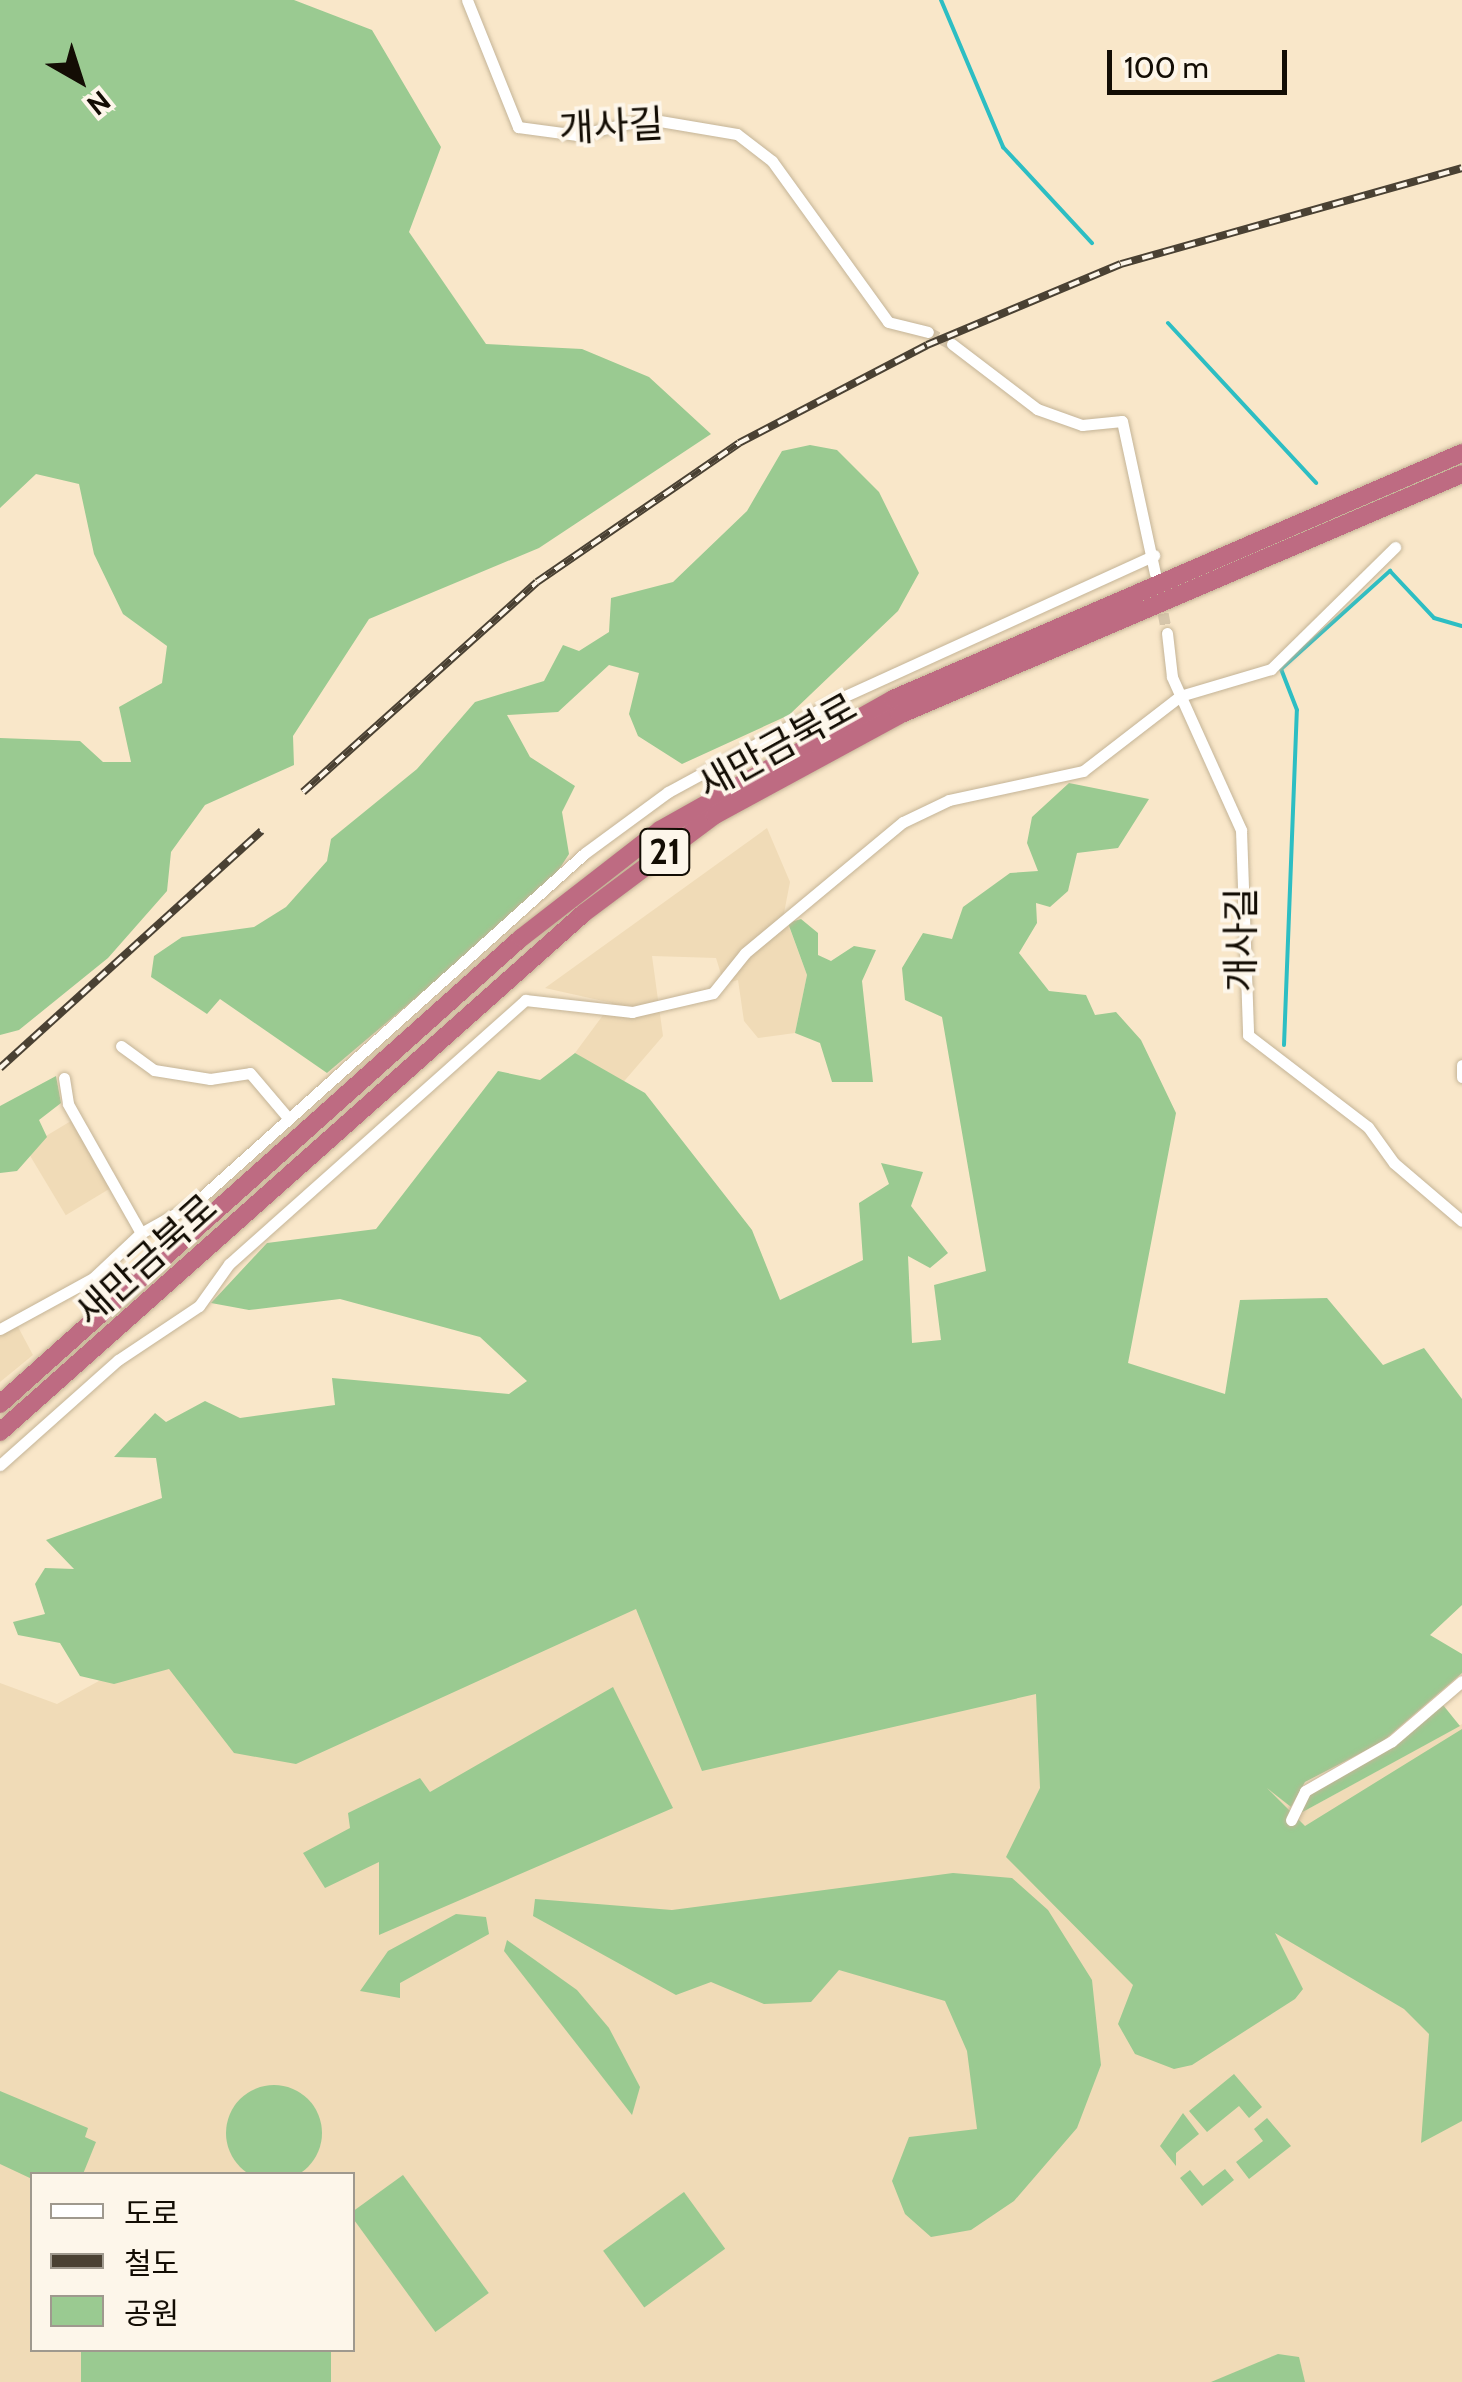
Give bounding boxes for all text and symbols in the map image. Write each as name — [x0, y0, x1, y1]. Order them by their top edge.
north arrow — [30, 30, 130, 130]
scale bar — [1112, 30, 1292, 92]
text: 100 m — [1124, 49, 1209, 86]
text: N — [80, 84, 117, 123]
street label: 개사길 — [557, 100, 665, 152]
street label: 새만금북로 — [690, 684, 864, 808]
road number: 21 — [638, 822, 692, 882]
street label: 개사길 — [1218, 888, 1264, 992]
street label: 새만금북로 — [66, 1185, 226, 1335]
legend — [30, 2172, 355, 2352]
text: 도로 — [124, 2195, 179, 2232]
text: 철도 — [124, 2245, 179, 2282]
text: 공원 — [124, 2295, 179, 2332]

